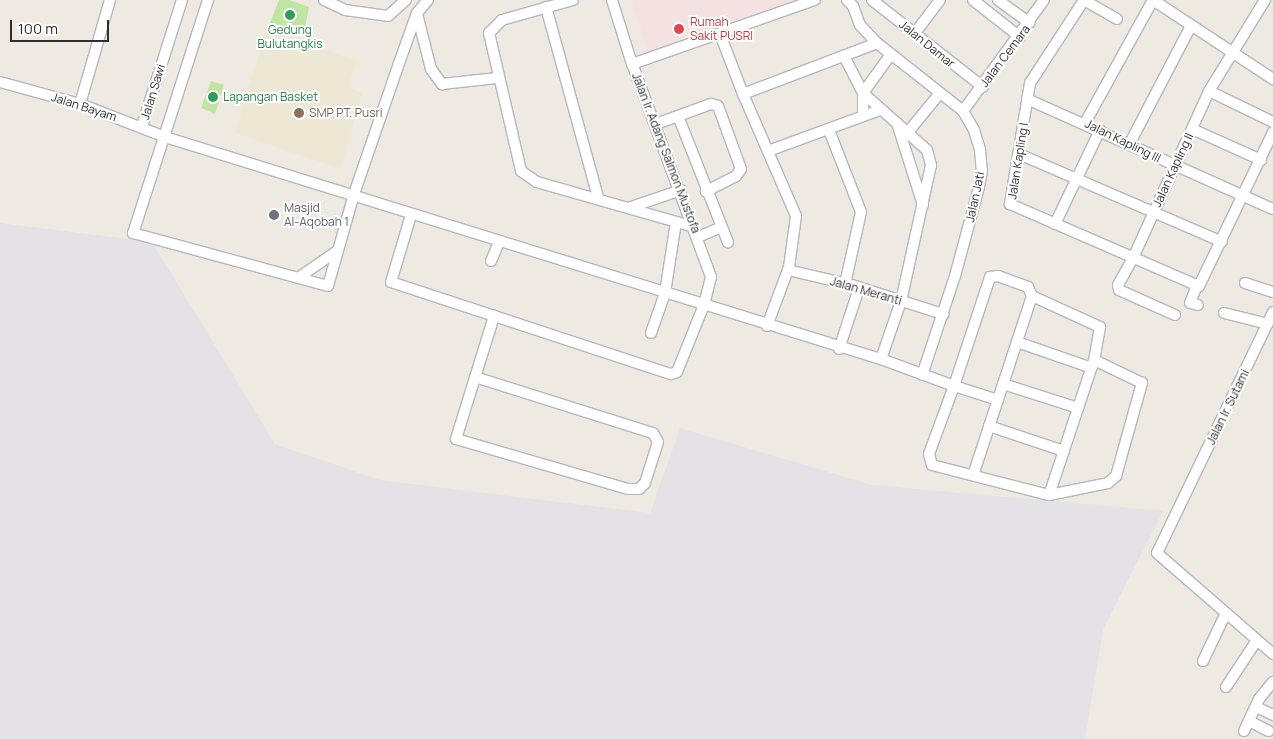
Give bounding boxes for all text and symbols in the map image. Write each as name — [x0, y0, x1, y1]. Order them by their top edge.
marker: Gedung Bulutangkis — [284, 9, 296, 21]
scale bar — [12, 10, 111, 42]
place label: Rumah Sakit PUSRI — [690, 15, 753, 43]
street label: Jalan Damar — [896, 17, 958, 71]
text: 100 m — [18, 18, 58, 39]
marker: Rumah Sakit PUSRI — [672, 22, 686, 36]
street label: Jalan Cemara — [977, 22, 1033, 90]
place label: Gedung Bulutangkis — [257, 23, 323, 51]
street label: Jalan Sawi — [138, 63, 168, 121]
street label: Jalan Ir. Adang Salmon Mustofa — [629, 71, 703, 235]
street label: Jalan Bayam — [50, 90, 118, 124]
place label: Lapangan Basket — [223, 90, 318, 104]
marker: Lapangan Basket — [207, 91, 219, 103]
place label: SMP PT. Pusri — [309, 106, 383, 120]
marker: SMP PT. Pusri — [293, 107, 305, 119]
street label: Jalan Kapling III — [1083, 116, 1163, 166]
street label: Jalan Kapling I — [1005, 122, 1031, 200]
street label: Jalan Kapling II — [1150, 131, 1196, 209]
street label: Jalan Jati — [963, 171, 987, 223]
place label: Masjid Al-Aqobah 1 — [284, 201, 349, 229]
marker: Masjid Al-Aqobah 1 — [268, 209, 280, 221]
street label: Jalan Meranti — [829, 274, 903, 308]
street label: Jalan Ir. Sutami — [1204, 367, 1252, 447]

